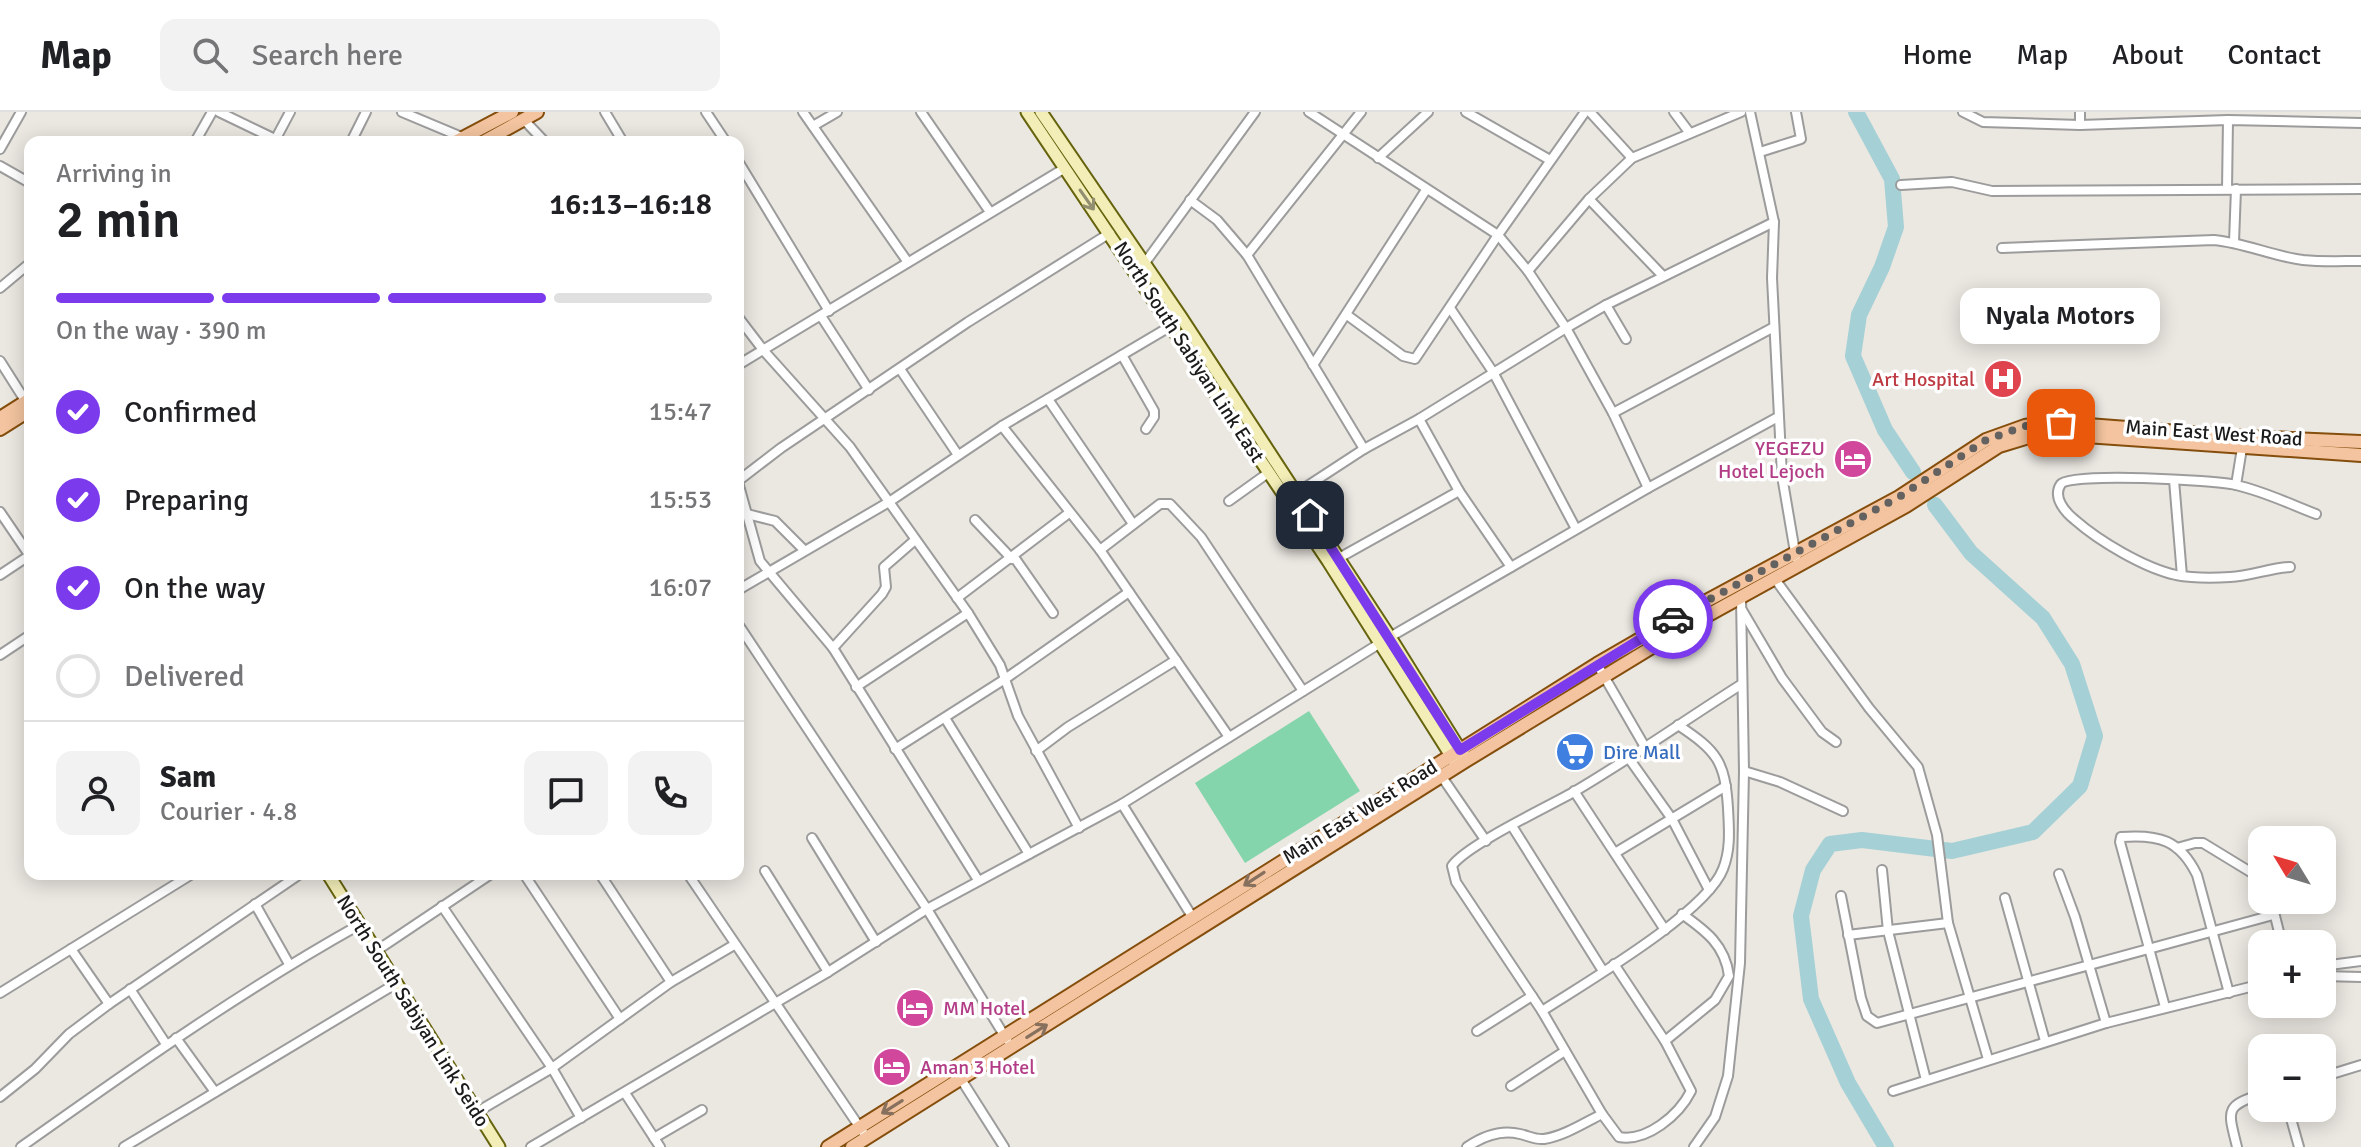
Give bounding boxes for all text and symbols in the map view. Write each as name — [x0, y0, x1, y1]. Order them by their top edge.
search box — [160, 19, 720, 91]
text: Map — [40, 32, 112, 79]
icon: search — [188, 33, 232, 77]
text: Search here — [252, 37, 403, 74]
text: Home — [1903, 38, 1972, 72]
text: Map — [2016, 38, 2068, 72]
text: About — [2112, 38, 2184, 72]
text: Contact — [2228, 38, 2321, 72]
text: Arriving in — [56, 158, 172, 190]
text: 16:13–16:18 — [549, 186, 712, 223]
text: 2 min — [56, 188, 181, 252]
one-way arrow — [1079, 188, 1095, 210]
street label: North South Sabiyan Link East — [1108, 237, 1270, 467]
callout: Nyala Motors — [1961, 287, 2161, 343]
text: Nyala Motors — [1985, 300, 2135, 332]
text: On the way · 390 m — [56, 315, 266, 347]
hospital icon: Art Hospital — [1982, 358, 2024, 400]
place label: Art Hospital — [1872, 367, 1975, 392]
pin — [2027, 389, 2095, 457]
icon: check — [56, 390, 100, 434]
text: Confirmed — [124, 394, 257, 431]
text: 15:47 — [649, 396, 712, 428]
icon: bag — [2039, 401, 2083, 445]
street label: Main East West Road — [2124, 414, 2304, 452]
place label: YEGEZU Hotel Lejoch — [1718, 436, 1825, 484]
hotel icon: YEGEZU Hotel Lejoch — [1832, 438, 1874, 480]
icon: check — [56, 478, 100, 522]
pin — [1276, 481, 1344, 549]
text: Preparing — [124, 482, 249, 519]
text: 15:53 — [649, 484, 712, 516]
icon: home — [1288, 493, 1332, 537]
icon: check — [56, 566, 100, 610]
text: On the way — [124, 570, 265, 607]
text: 16:07 — [649, 572, 712, 604]
courier — [1633, 579, 1713, 659]
icon: car — [1651, 597, 1695, 641]
text: Delivered — [124, 658, 245, 695]
supermarket icon: Dire Mall — [1554, 731, 1596, 773]
place label: Dire Mall — [1603, 740, 1681, 765]
button: person — [56, 751, 140, 835]
button: chat — [524, 751, 608, 835]
button: phone — [628, 751, 712, 835]
street label: Main East West Road — [1278, 754, 1442, 870]
text: Sam — [160, 759, 216, 796]
text: Courier · 4.8 — [160, 796, 297, 828]
north arrow — [2248, 826, 2336, 914]
map controls — [2248, 826, 2336, 1122]
one-way arrow — [1243, 871, 1266, 887]
street label: North South Sabiyan Link Seido — [331, 890, 495, 1132]
button: + — [2248, 930, 2336, 1018]
hotel icon: MM Hotel — [894, 987, 936, 1029]
place label: MM Hotel — [943, 996, 1026, 1021]
one-way arrow — [1025, 1023, 1048, 1039]
button: − — [2248, 1034, 2336, 1122]
hotel icon: Aman 3 Hotel — [871, 1046, 913, 1088]
place label: Aman 3 Hotel — [920, 1055, 1035, 1080]
one-way arrow — [881, 1100, 904, 1116]

